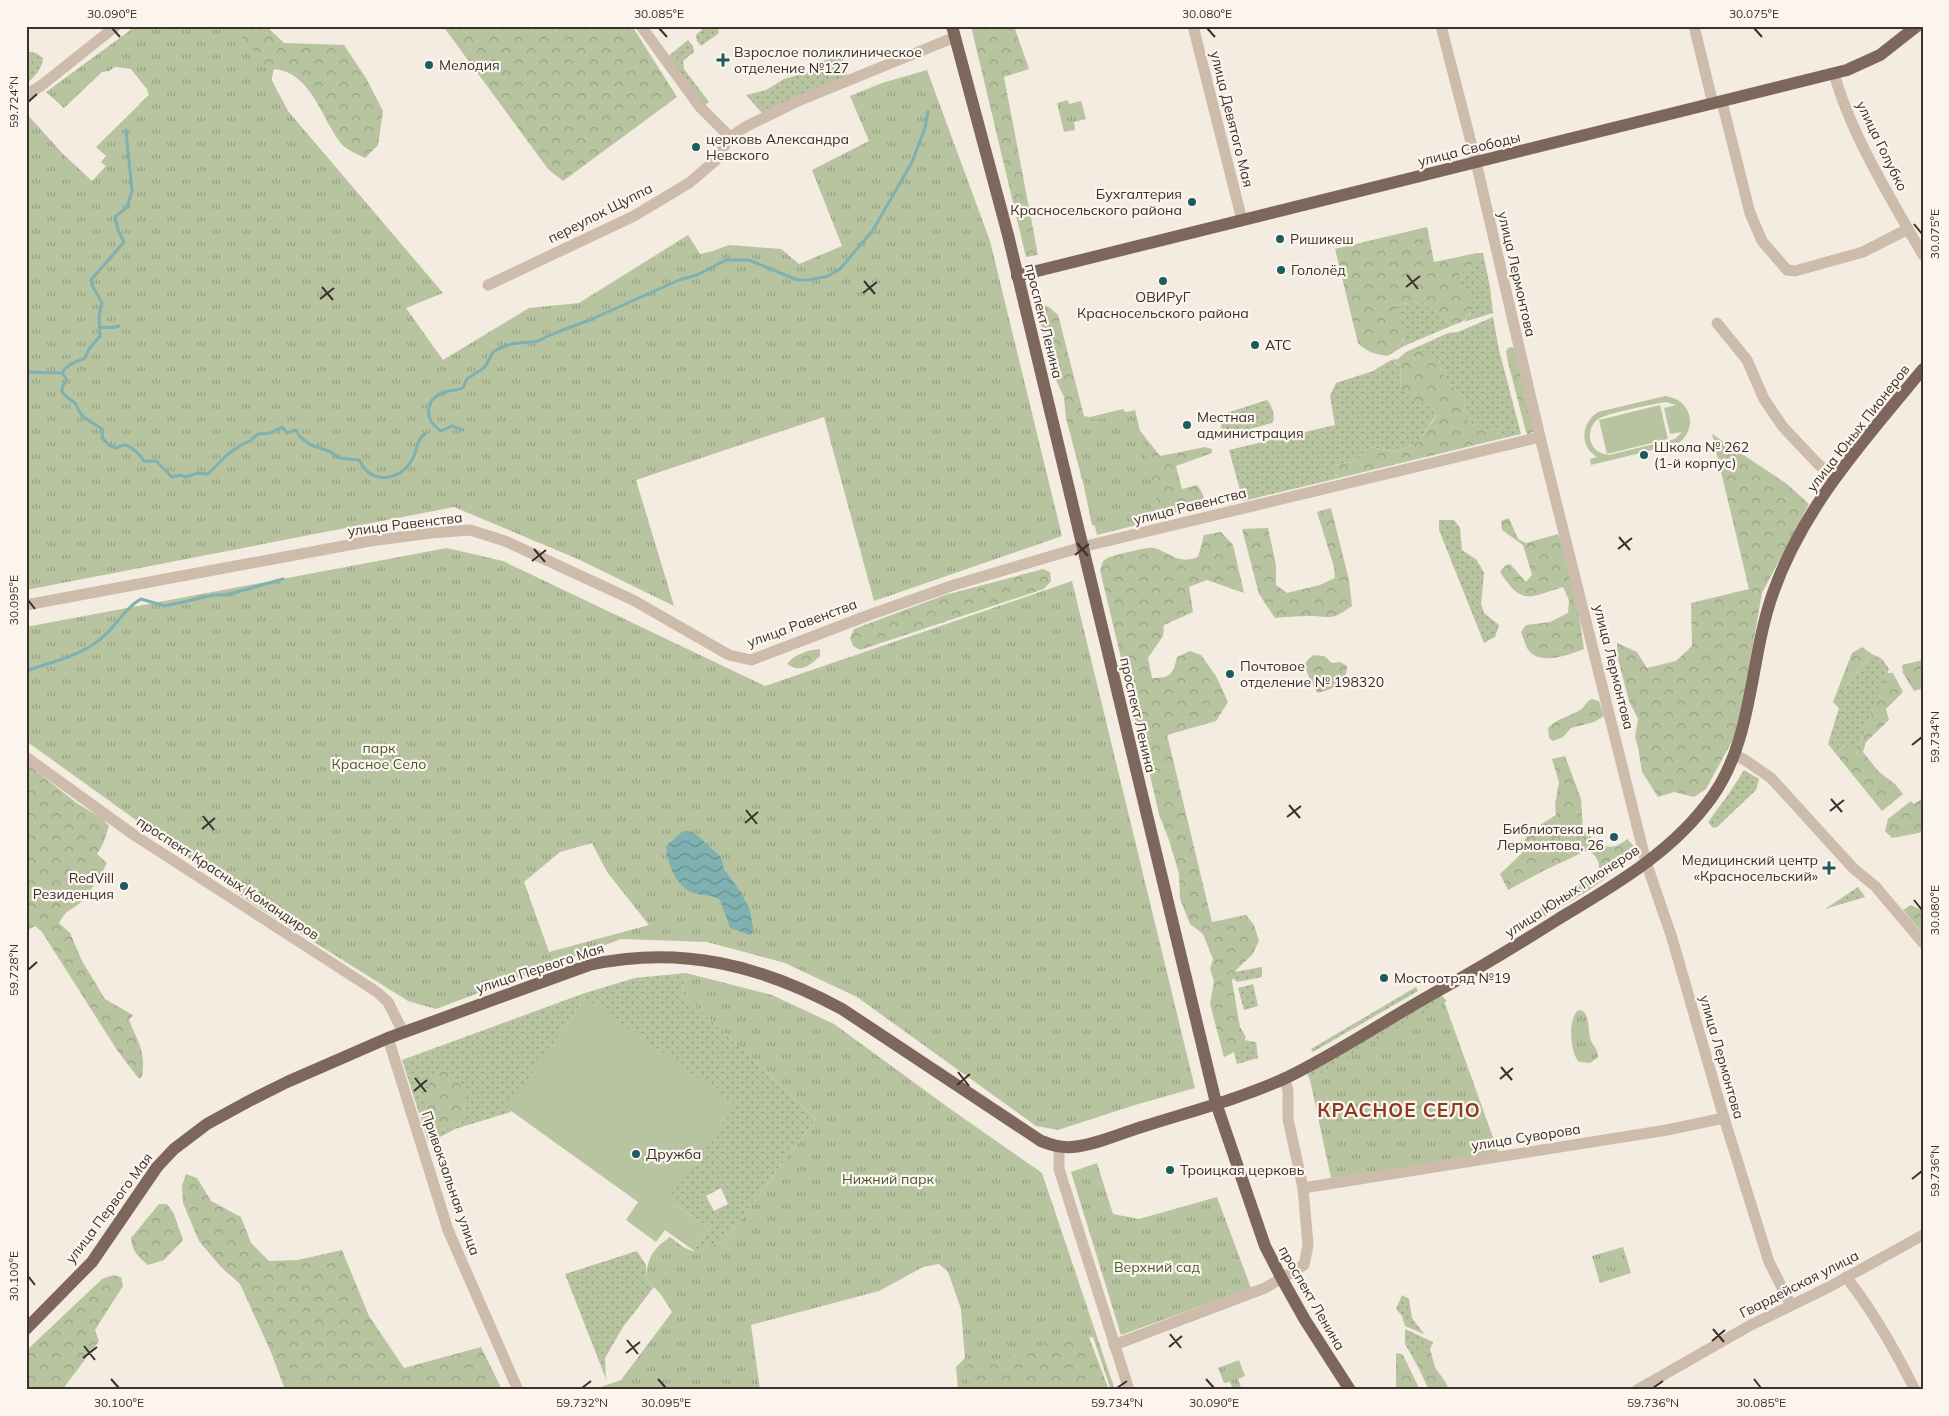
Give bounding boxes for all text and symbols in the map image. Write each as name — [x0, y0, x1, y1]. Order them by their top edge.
text: 30.090°E — [87, 6, 137, 21]
text: 30.085°E — [634, 6, 684, 21]
text: 30.080°E — [1182, 6, 1232, 21]
text: 30.075°E — [1729, 6, 1779, 21]
place label: Взрослое поликлиническое отделение №127 — [734, 43, 922, 77]
street label: улица Девятого Мая — [1206, 49, 1258, 189]
marker: Взрослое поликлиническое отделение №127 — [716, 53, 730, 67]
place label: Мелодия — [439, 56, 500, 74]
marker: Мелодия — [423, 59, 435, 71]
text: 59.724°N — [6, 76, 21, 128]
street label: улица Голубко — [1852, 98, 1912, 194]
street label: улица Свободы — [1416, 128, 1522, 170]
place label: церковь Александра Невского — [706, 130, 849, 164]
marker: церковь Александра Невского — [690, 141, 702, 153]
street label: переулок Щуппа — [545, 179, 655, 247]
place label: Бухгалтерия Красносельского района — [1010, 185, 1182, 219]
marker: Бухгалтерия Красносельского района — [1186, 196, 1198, 208]
text: 30.075°E — [1927, 209, 1942, 259]
street label: улица Лермонтова — [1494, 210, 1540, 338]
place label: Ришикеш — [1290, 230, 1354, 248]
marker: Ришикеш — [1274, 233, 1286, 245]
place label: Гололёд — [1291, 261, 1346, 279]
street label: проспект Ленина — [1021, 262, 1067, 380]
marker: Гололёд — [1275, 264, 1287, 276]
marker: ОВИРуГ Красносельского района — [1157, 275, 1169, 287]
place label: ОВИРуГ Красносельского района — [1077, 288, 1249, 322]
place label: АТС — [1265, 336, 1292, 354]
marker: АТС — [1249, 339, 1261, 351]
street label: улица Юных Пионеров — [1803, 361, 1913, 495]
place label: Местная администрация — [1197, 408, 1304, 442]
marker: Местная администрация — [1181, 419, 1193, 431]
place label: Школа № 262 (1-й корпус) — [1654, 438, 1749, 472]
marker: Школа № 262 (1-й корпус) — [1638, 449, 1650, 461]
street label: улица Равенства — [1132, 483, 1248, 529]
street label: улица Равенства — [346, 508, 464, 540]
text: 30.095°E — [6, 575, 21, 625]
street label: улица Равенства — [745, 595, 859, 651]
street label: улица Лермонтова — [1590, 603, 1638, 731]
street label: проспект Ленина — [1116, 656, 1160, 774]
place label: Почтовое отделение № 198320 — [1240, 657, 1384, 691]
marker: Почтовое отделение № 198320 — [1224, 668, 1236, 680]
text: 59.734°N — [1927, 711, 1942, 763]
park label: парк Красное Село — [332, 739, 426, 773]
street label: проспект Красных Командиров — [133, 812, 323, 944]
place label: Библиотека на Лермонтова, 26 — [1497, 820, 1604, 854]
marker: Библиотека на Лермонтова, 26 — [1608, 831, 1620, 843]
street label: улица Юных Пионеров — [1501, 841, 1643, 941]
place label: Медицинский центр «Красносельский» — [1682, 851, 1818, 885]
marker: Медицинский центр «Красносельский» — [1822, 861, 1836, 875]
place label: RedVill Резиденция — [33, 869, 114, 903]
marker: RedVill Резиденция — [118, 880, 130, 892]
text: 30.080°E — [1927, 885, 1942, 935]
street label: улица Первого Мая — [474, 939, 606, 997]
text: 59.728°N — [6, 944, 21, 996]
place label: Мостоотряд №19 — [1394, 969, 1511, 987]
marker: Мостоотряд №19 — [1378, 972, 1390, 984]
street label: улица Лермонтова — [1696, 993, 1748, 1121]
district label: КРАСНОЕ СЕЛО — [1317, 1098, 1481, 1122]
street label: Привокзальная улица — [418, 1108, 484, 1258]
street label: улица Суворова — [1470, 1119, 1582, 1155]
place label: Дружба — [646, 1145, 701, 1163]
text: 59.736°N — [1927, 1145, 1942, 1197]
marker: Дружба — [630, 1148, 642, 1160]
street label: улица Первого Мая — [62, 1149, 156, 1267]
place label: Троицкая церковь — [1180, 1161, 1305, 1179]
marker: Троицкая церковь — [1164, 1164, 1176, 1176]
park label: Нижний парк — [842, 1170, 934, 1188]
street label: проспект Ленина — [1275, 1243, 1349, 1353]
street label: Гвардейская улица — [1736, 1246, 1862, 1322]
text: 30.100°E — [6, 1251, 21, 1301]
park label: Верхний сад — [1114, 1258, 1201, 1276]
text: 30.100°E — [94, 1395, 144, 1410]
text: 59.732°N — [556, 1395, 608, 1410]
text: 30.095°E — [641, 1395, 691, 1410]
text: 59.734°N — [1091, 1395, 1143, 1410]
text: 30.090°E — [1189, 1395, 1239, 1410]
text: 59.736°N — [1627, 1395, 1679, 1410]
text: 30.085°E — [1736, 1395, 1786, 1410]

